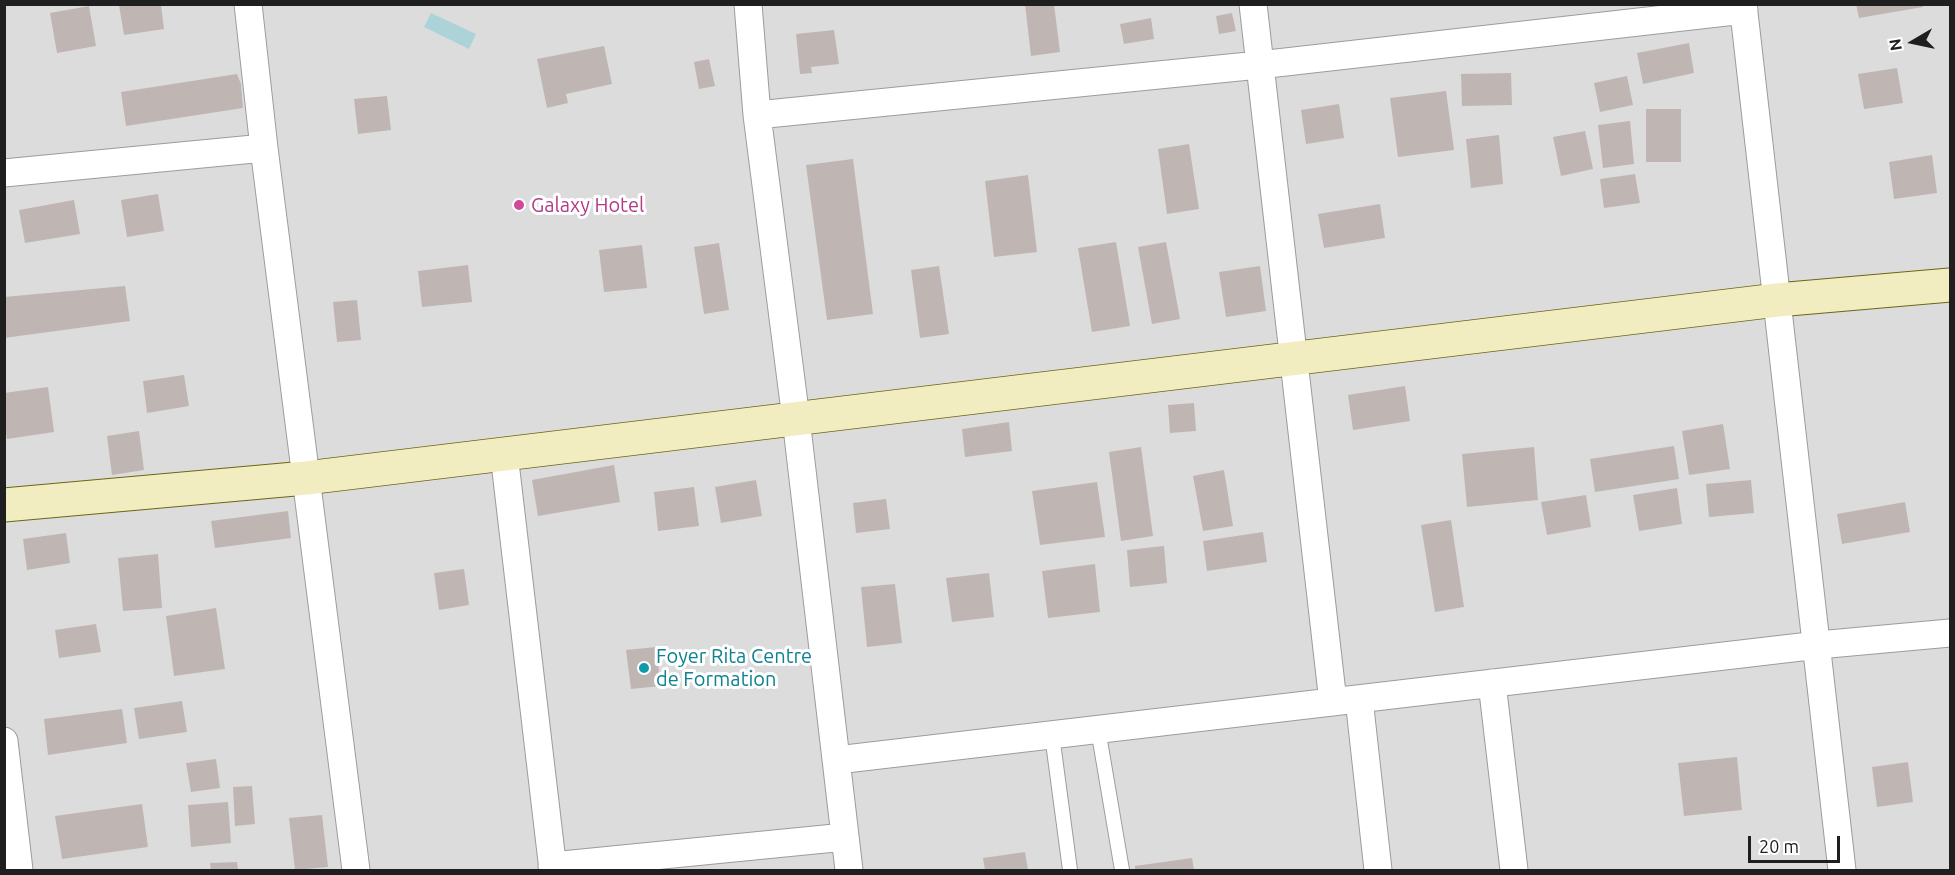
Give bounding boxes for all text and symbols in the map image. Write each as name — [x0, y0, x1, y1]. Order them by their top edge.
north arrow — [1883, 12, 1943, 72]
text: N — [1885, 38, 1905, 52]
place label: Galaxy Hotel — [531, 193, 644, 217]
marker: Galaxy Hotel — [512, 198, 526, 212]
place label: Foyer Rita Centre de Formation — [656, 644, 812, 691]
marker: Foyer Rita Centre de Formation — [637, 661, 651, 675]
scale bar — [1751, 824, 1842, 862]
text: 20 m — [1759, 836, 1799, 856]

